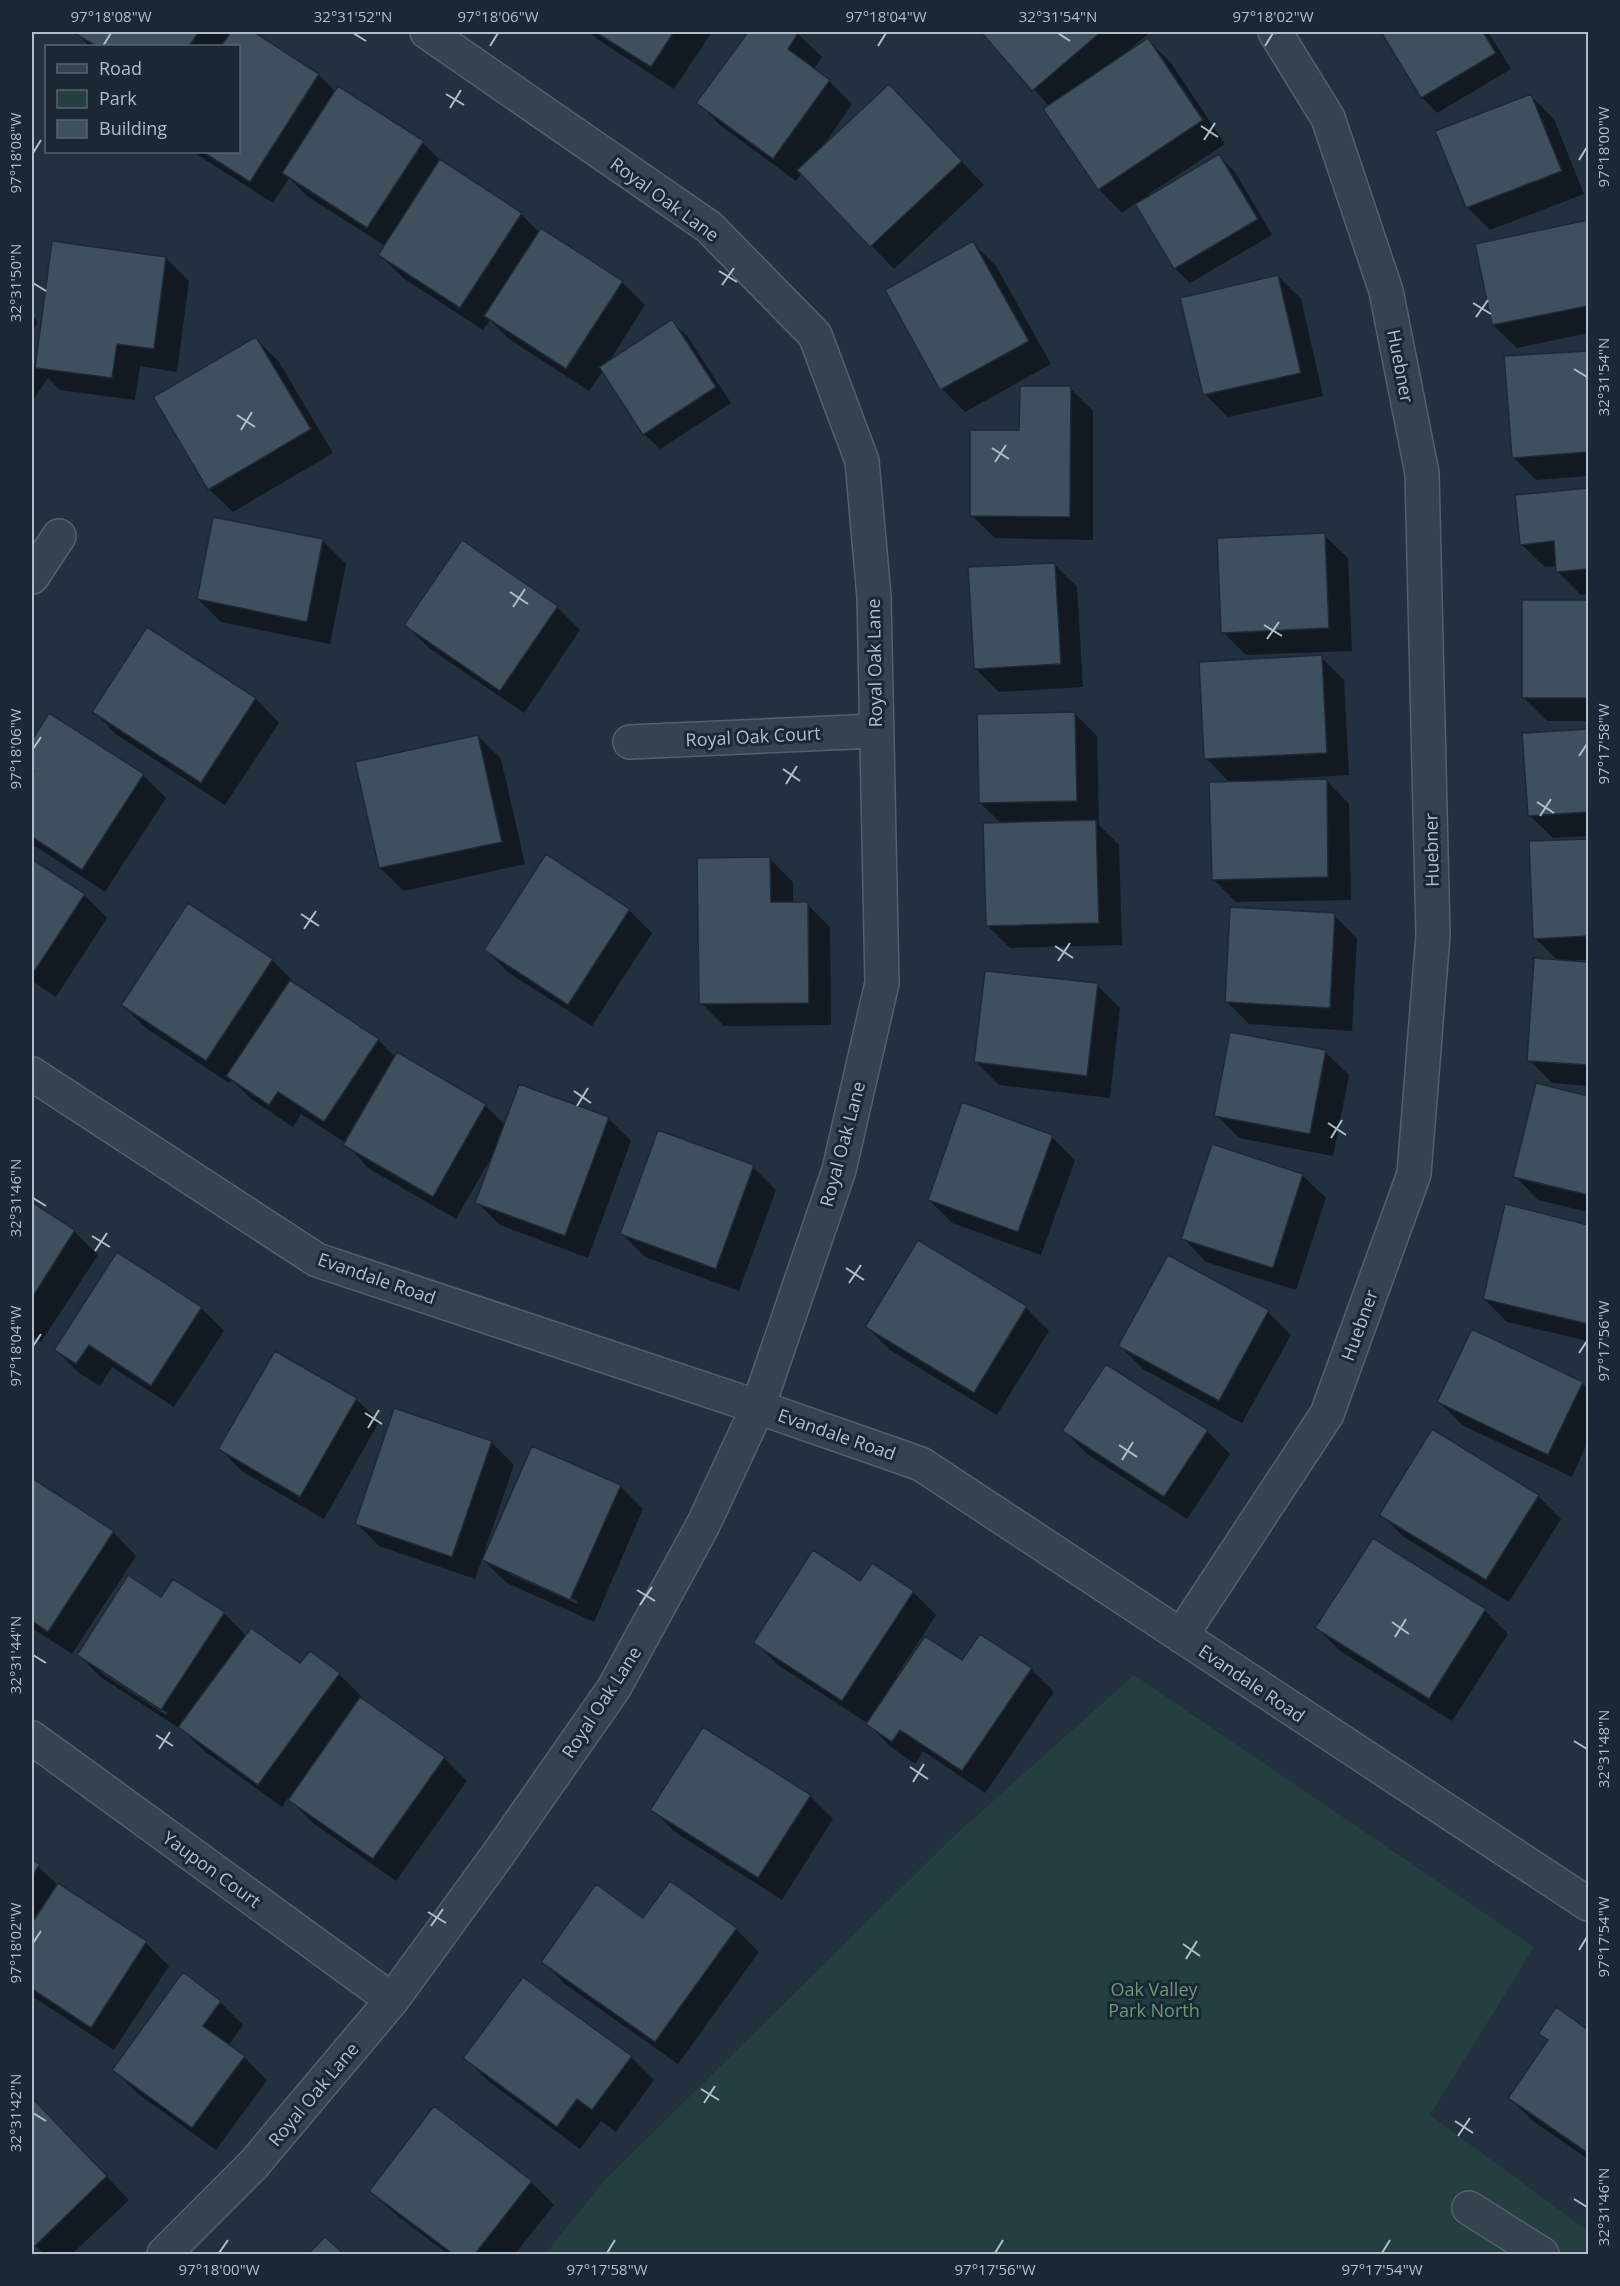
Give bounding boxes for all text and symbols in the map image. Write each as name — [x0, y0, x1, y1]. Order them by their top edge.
text: 97°18'08"W — [71, 6, 152, 26]
text: 32°31'52"N — [314, 6, 392, 26]
text: 97°18'06"W — [458, 6, 539, 26]
text: 97°18'04"W — [846, 6, 927, 26]
text: 32°31'54"N — [1019, 6, 1097, 26]
text: 97°18'02"W — [1233, 6, 1314, 26]
legend — [45, 45, 240, 153]
text: Road — [99, 56, 142, 80]
text: Park — [99, 86, 137, 110]
text: 97°18'00"W — [1593, 106, 1613, 188]
text: 97°18'08"W — [5, 112, 25, 194]
text: Building — [99, 116, 167, 140]
street label: Royal Oak Lane — [606, 151, 724, 247]
text: 32°31'50"N — [5, 244, 25, 322]
street label: Huebner — [1382, 327, 1420, 405]
text: 32°31'54"N — [1593, 338, 1613, 416]
street label: Royal Oak Lane — [861, 598, 887, 728]
text: 97°17'58"W — [1593, 703, 1613, 785]
text: 97°18'06"W — [5, 708, 25, 790]
street label: Royal Oak Court — [685, 720, 821, 752]
street label: Huebner — [1418, 812, 1444, 887]
street label: Royal Oak Lane — [814, 1079, 870, 1209]
text: 32°31'46"N — [5, 1159, 25, 1237]
street label: Evandale Road — [315, 1247, 439, 1309]
street label: Huebner — [1335, 1286, 1383, 1364]
text: 97°17'56"W — [1593, 1300, 1613, 1382]
text: 97°18'04"W — [5, 1305, 25, 1387]
street label: Evandale Road — [775, 1403, 899, 1465]
text: 32°31'44"N — [5, 1616, 25, 1694]
street label: Evandale Road — [1194, 1639, 1310, 1727]
street label: Royal Oak Lane — [556, 1641, 646, 1763]
text: 32°31'48"N — [1593, 1710, 1613, 1788]
street label: Yaupon Court — [158, 1825, 266, 1913]
text: 97°17'54"W — [1593, 1896, 1613, 1978]
text: 97°18'02"W — [5, 1902, 25, 1984]
park label: Oak Valley Park North — [1108, 1977, 1200, 2022]
street label: Royal Oak Lane — [262, 2037, 364, 2151]
text: 32°31'42"N — [5, 2074, 25, 2152]
text: 32°31'46"N — [1593, 2168, 1613, 2246]
text: 97°18'00"W — [179, 2259, 260, 2279]
text: 97°17'58"W — [567, 2259, 648, 2279]
text: 97°17'56"W — [955, 2259, 1036, 2279]
text: 97°17'54"W — [1342, 2259, 1423, 2279]

